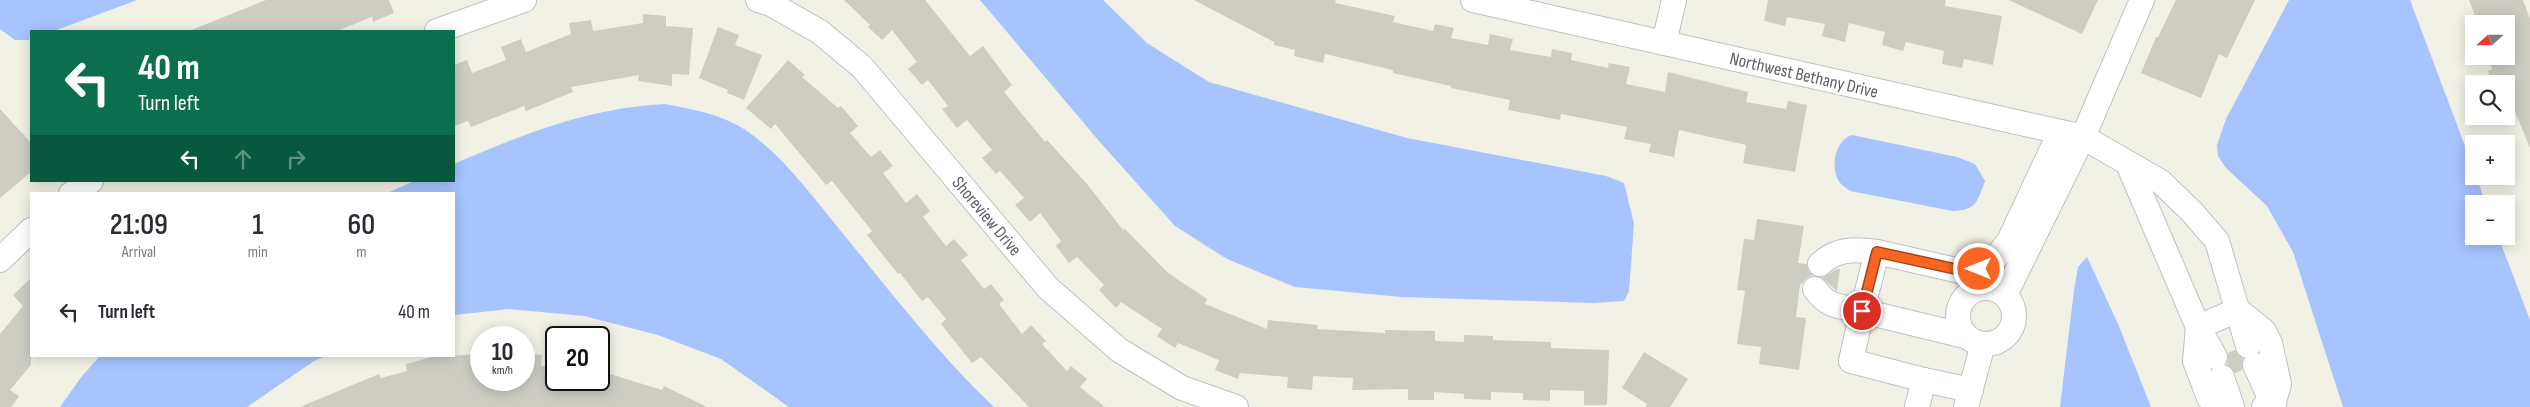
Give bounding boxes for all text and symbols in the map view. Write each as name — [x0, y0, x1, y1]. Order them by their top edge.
north arrow — [2465, 15, 2515, 65]
map controls — [2465, 15, 2515, 245]
text: 40 m — [138, 47, 200, 90]
street label: Northwest Bethany Drive — [1728, 48, 1880, 103]
icon: left — [55, 50, 120, 115]
button: search — [2465, 75, 2515, 125]
text: Turn left — [138, 90, 200, 117]
button: + — [2465, 135, 2515, 185]
icon: left — [176, 145, 204, 173]
icon: ahead — [229, 145, 257, 173]
icon: right — [282, 145, 310, 173]
street label: Shoreview Drive — [947, 173, 1026, 260]
button: − — [2465, 195, 2515, 245]
text: 21:09 — [110, 207, 168, 243]
text: 1 — [252, 207, 263, 243]
text: 60 — [348, 207, 375, 243]
position arrow — [1952, 242, 2004, 294]
text: Arrival — [122, 243, 156, 262]
text: min — [248, 243, 268, 262]
text: m — [356, 243, 367, 262]
pin — [1841, 290, 1883, 332]
icon: arrive — [1848, 297, 1876, 325]
icon: left — [55, 298, 83, 326]
text: Turn left — [98, 301, 155, 324]
text: 40 m — [398, 301, 430, 324]
speed limit sign: 20 — [545, 326, 610, 391]
text: 10 — [492, 337, 513, 368]
text: km/h — [492, 363, 513, 378]

